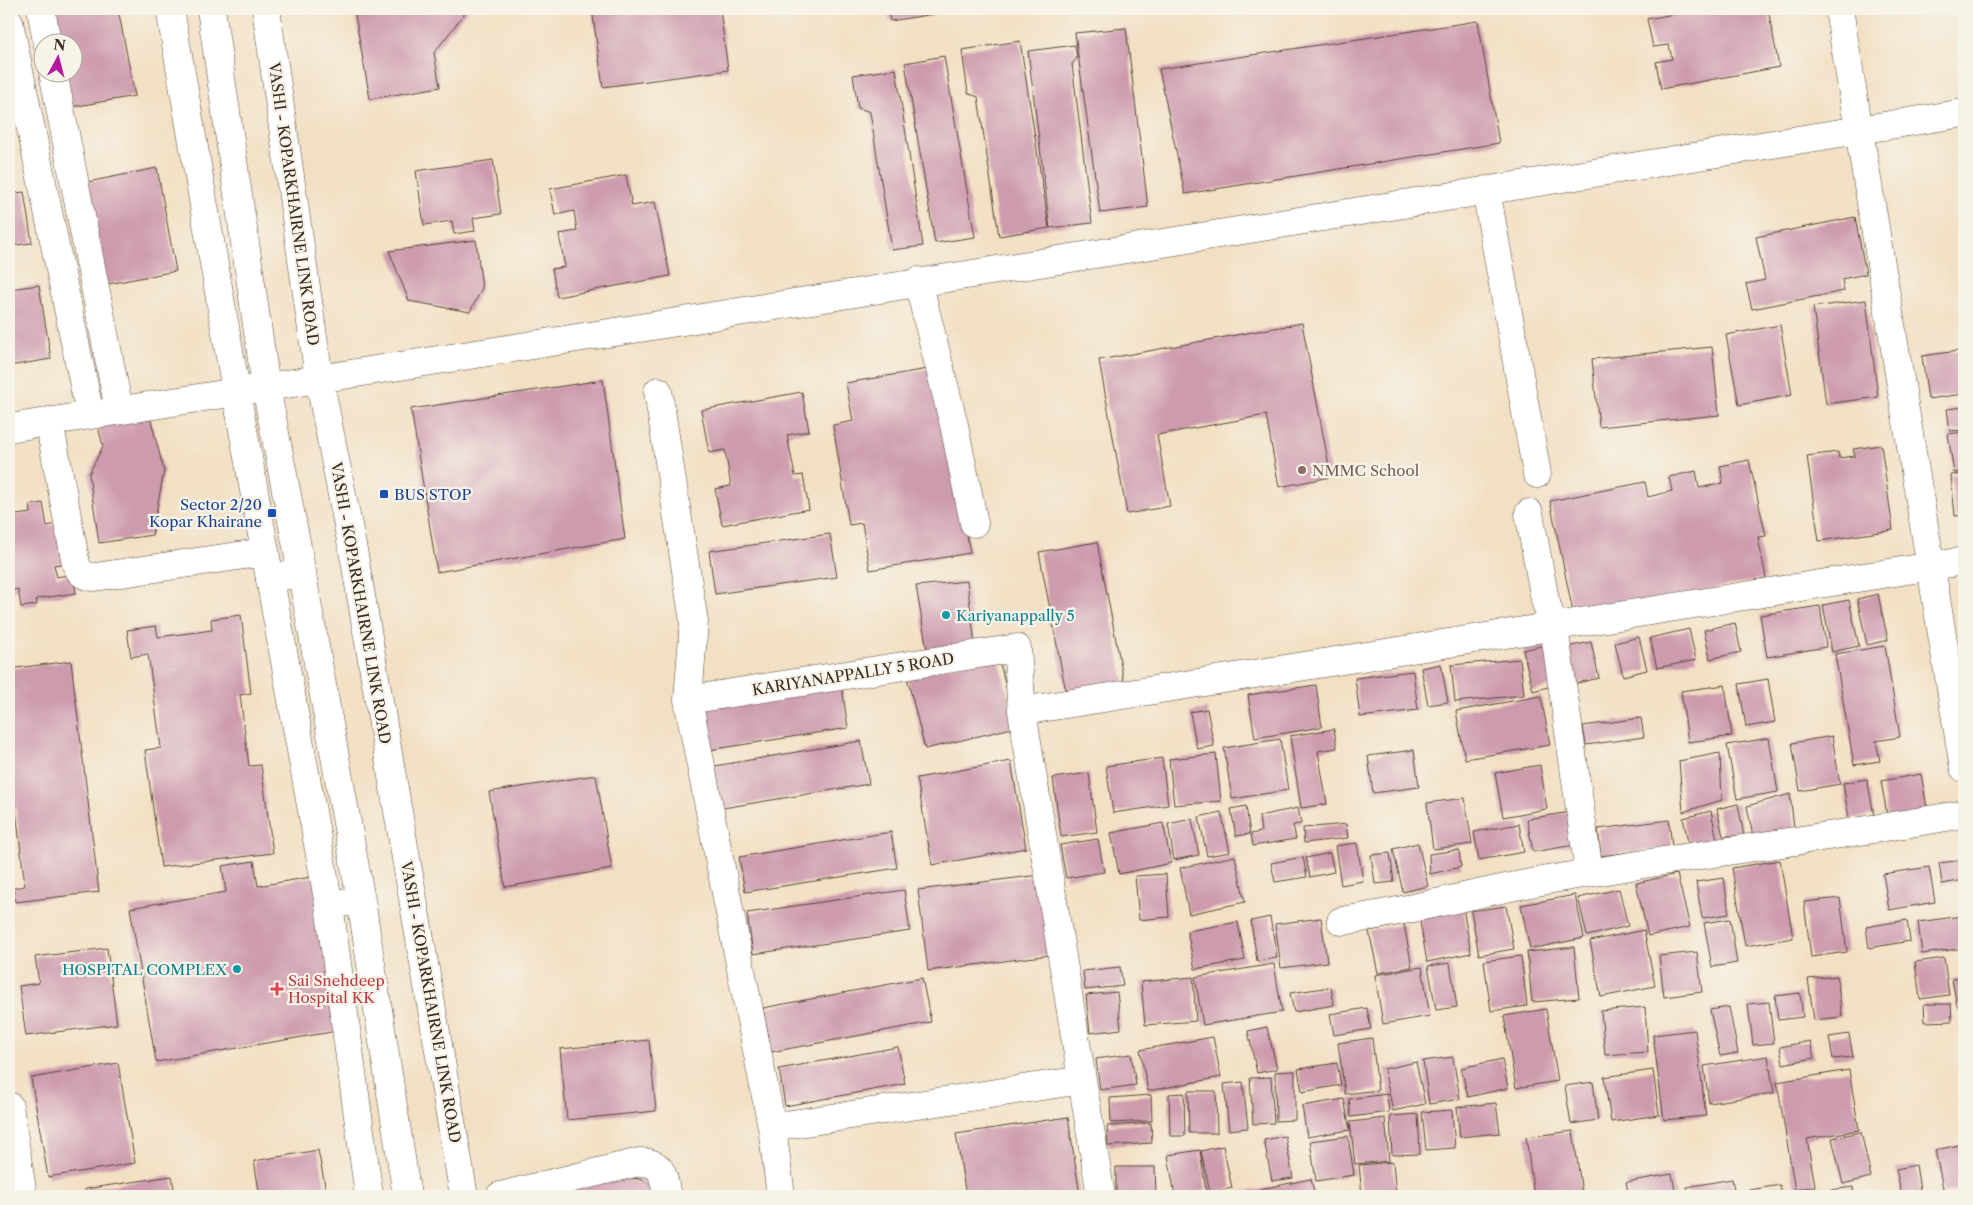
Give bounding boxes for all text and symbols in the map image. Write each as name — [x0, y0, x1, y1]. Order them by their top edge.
north arrow — [32, 32, 82, 82]
text: N — [52, 35, 67, 55]
street label: VASHI - KOPARKHAIRNE LINK ROAD — [265, 60, 323, 347]
street label: VASHI - KOPARKHAIRNE LINK ROAD — [327, 460, 395, 745]
place label: NMMC School — [1312, 461, 1420, 480]
marker: NMMC School — [1296, 464, 1308, 476]
place label: BUS STOP — [394, 485, 471, 504]
marker: BUS STOP — [378, 488, 390, 500]
place label: Sector 2/20 Kopar Khairane — [149, 495, 262, 531]
marker: Sector 2/20 Kopar Khairane — [266, 507, 278, 519]
place label: Kariyanappally 5 — [956, 606, 1075, 625]
marker: Kariyanappally 5 — [940, 609, 952, 621]
street label: KARIYANAPPALLY 5 ROAD — [751, 649, 955, 699]
street label: VASHI - KOPARKHAIRNE LINK ROAD — [397, 859, 465, 1144]
place label: HOSPITAL COMPLEX — [62, 960, 227, 979]
marker: HOSPITAL COMPLEX — [231, 963, 243, 975]
place label: Sai Snehdeep Hospital KK — [288, 971, 385, 1007]
marker: Sai Snehdeep Hospital KK — [270, 982, 284, 996]

